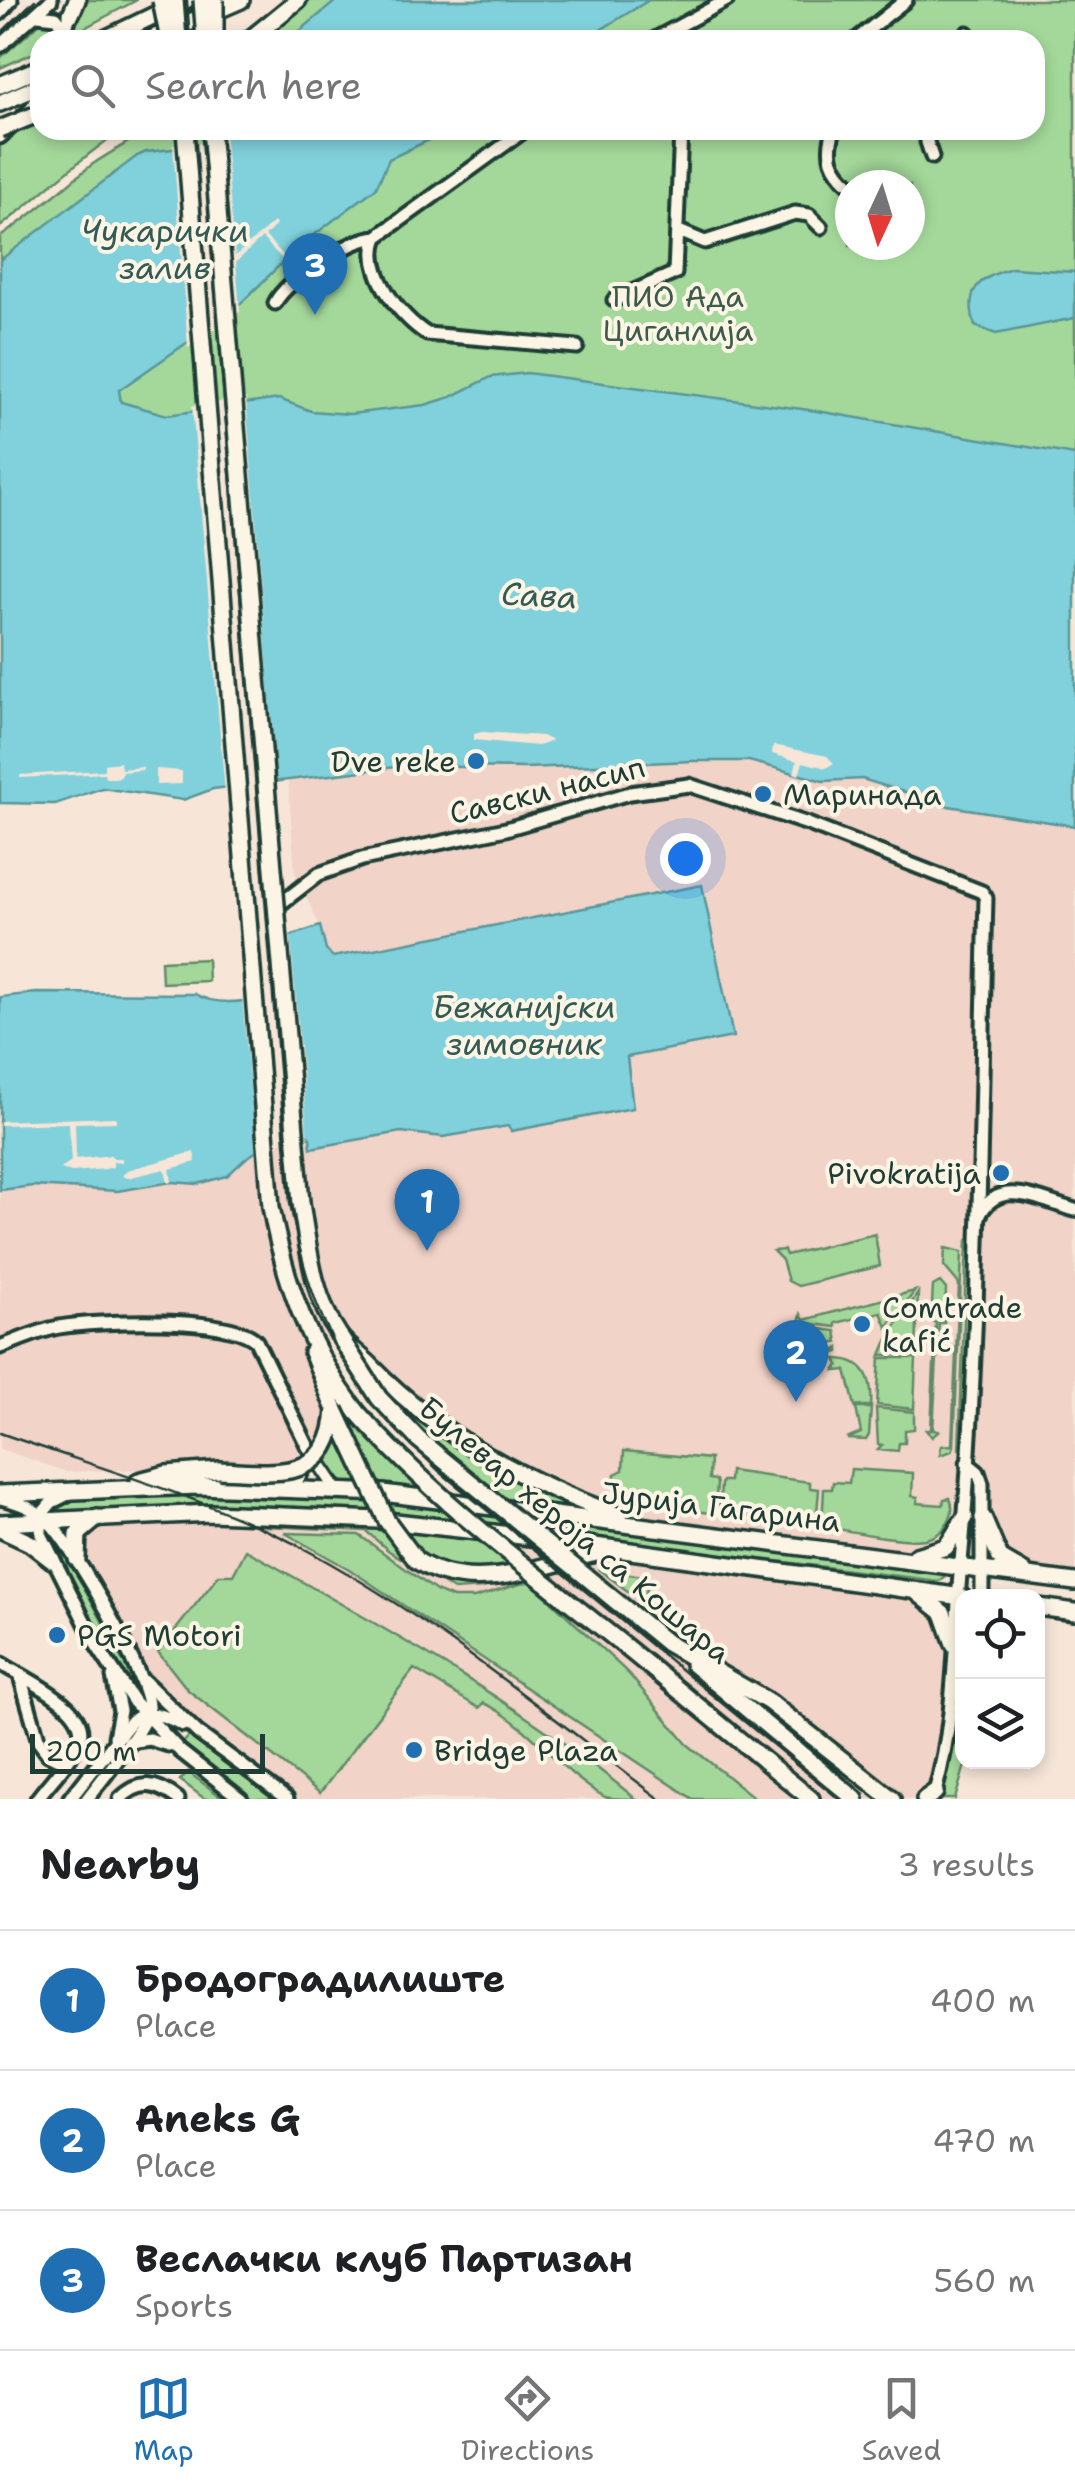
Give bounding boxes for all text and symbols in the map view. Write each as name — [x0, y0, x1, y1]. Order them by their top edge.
search box — [30, 30, 1045, 140]
icon: search — [65, 58, 120, 113]
text: Search here — [145, 60, 362, 111]
north arrow — [835, 170, 925, 260]
water label: Чукарички залив — [81, 209, 249, 289]
pin: 3 — [282, 232, 348, 315]
park label: ПИО Ада Циганлија — [603, 276, 754, 351]
water label: Сава — [500, 572, 578, 618]
place label: Dve reke — [331, 741, 456, 782]
street label: Савски насип — [445, 746, 649, 834]
marker: Dve reke — [465, 750, 487, 772]
place label: Маринада — [783, 774, 942, 815]
marker: Маринада — [752, 783, 774, 805]
your location — [660, 833, 711, 884]
water label: Бежанијски зимовник — [432, 985, 616, 1065]
place label: Pivokratija — [827, 1153, 981, 1194]
marker: Pivokratija — [990, 1162, 1012, 1184]
pin: 1 — [394, 1168, 460, 1251]
place label: Comtrade kafić — [882, 1287, 1023, 1362]
marker: Comtrade kafić — [851, 1313, 873, 1335]
pin: 2 — [764, 1320, 828, 1402]
street label: Булевар хероја са Кошара — [410, 1387, 740, 1673]
street label: Јурија Гагарина — [599, 1472, 843, 1542]
map controls — [955, 1589, 1045, 1769]
button: locate — [955, 1589, 1045, 1679]
place label: PGS Motori — [77, 1615, 242, 1656]
marker: PGS Motori — [46, 1624, 68, 1646]
button: layers — [955, 1679, 1045, 1769]
scale bar — [30, 1729, 265, 1774]
place label: Bridge Plaza — [434, 1730, 618, 1771]
text: 200 m — [45, 1732, 136, 1770]
marker: Bridge Plaza — [403, 1739, 425, 1761]
text: Nearby — [40, 1836, 200, 1892]
text: 3 results — [898, 1843, 1035, 1886]
text: Бродоградилиште — [135, 1953, 505, 2004]
text: 1 — [65, 1979, 80, 2022]
text: 400 m — [930, 1979, 1035, 2022]
text: Place — [135, 2004, 217, 2047]
text: Aneks G — [135, 2093, 300, 2144]
text: 2 — [61, 2119, 84, 2162]
text: 470 m — [932, 2119, 1035, 2162]
text: Place — [135, 2144, 217, 2187]
text: Веслачки клуб Партизан — [135, 2233, 633, 2284]
text: 3 — [61, 2259, 84, 2302]
text: 560 m — [933, 2259, 1035, 2302]
text: Sports — [135, 2284, 233, 2327]
tab: Map — [134, 2371, 194, 2469]
tab: Directions — [461, 2371, 594, 2469]
tab: Saved — [862, 2371, 941, 2469]

